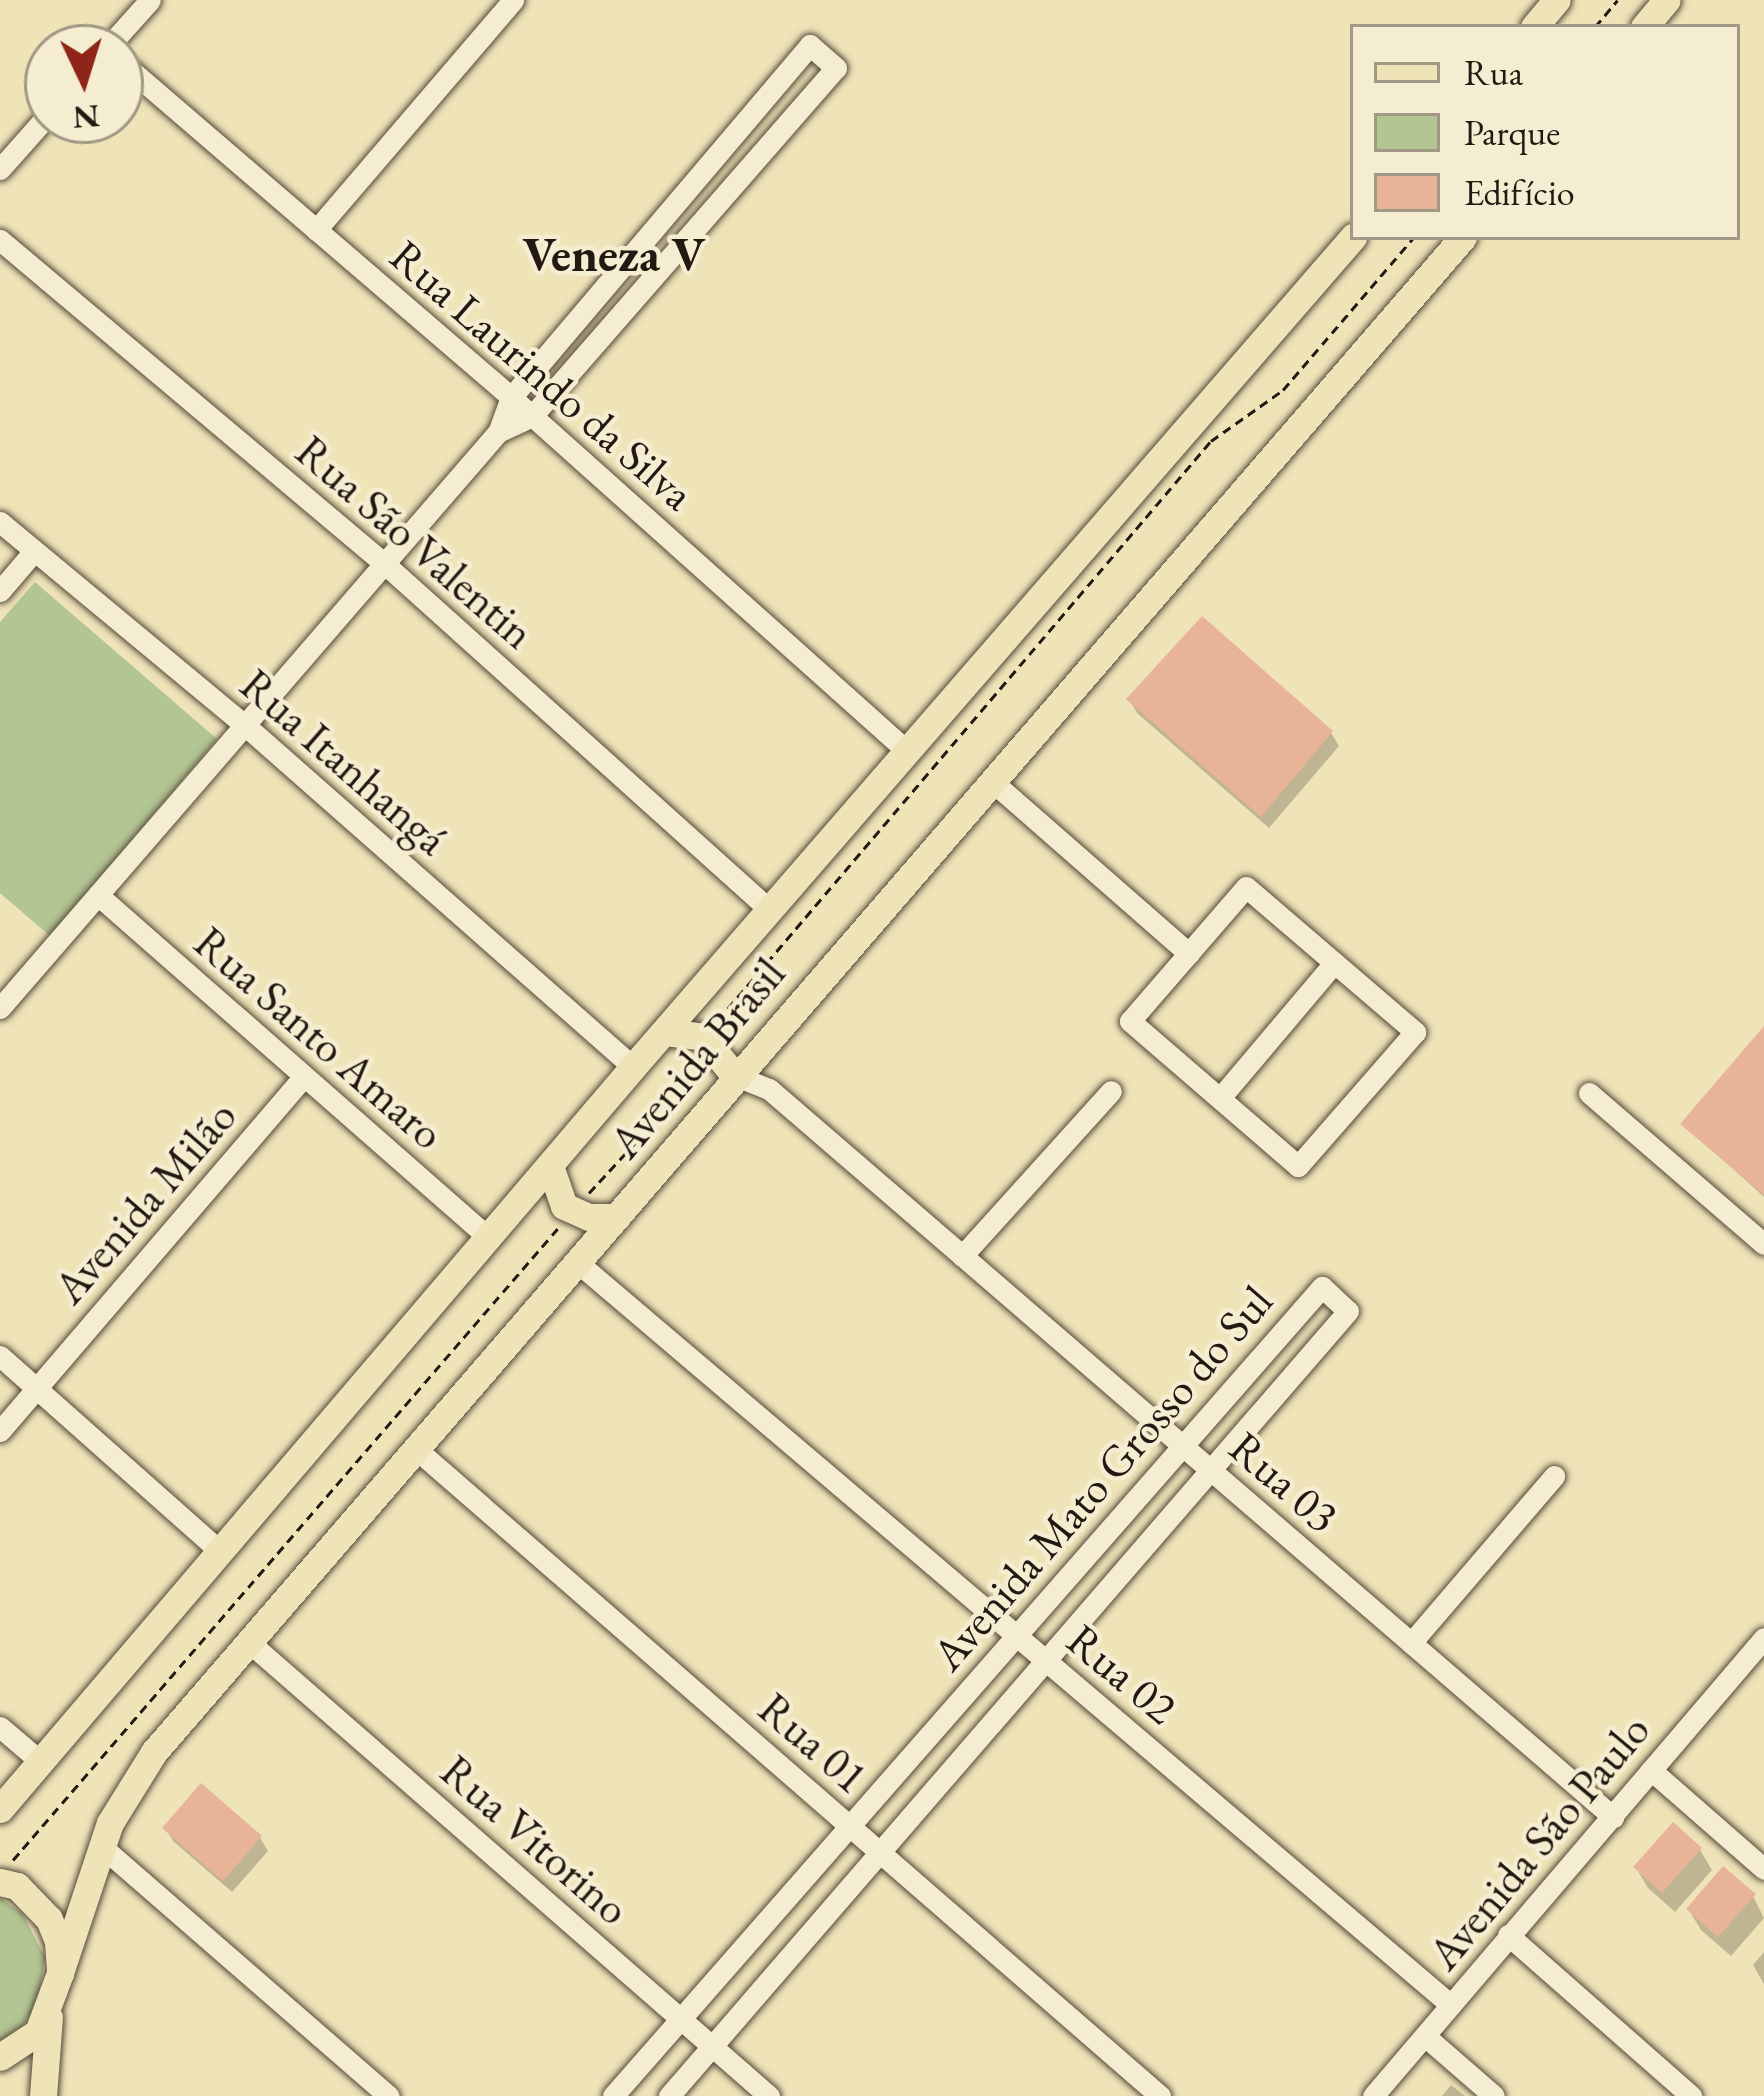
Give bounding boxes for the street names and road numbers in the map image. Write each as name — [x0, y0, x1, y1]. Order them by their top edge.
street label: Rua Laurindo da Silva — [379, 229, 705, 521]
street label: Rua São Valentin — [285, 424, 545, 660]
street label: Rua Itanhangá — [230, 658, 458, 866]
street label: Rua Santo Amaro — [183, 915, 455, 1161]
street label: Avenida Brasil — [598, 947, 796, 1169]
street label: Avenida Milão — [42, 1089, 248, 1315]
street label: Avenida Mato Grosso do Sul — [920, 1275, 1284, 1681]
street label: Rua 03 — [1219, 1420, 1349, 1544]
street label: Rua 02 — [1056, 1613, 1188, 1735]
street label: Rua 01 — [748, 1681, 878, 1805]
street label: Avenida São Paulo — [1417, 1704, 1661, 1980]
street label: Rua Vitorino — [430, 1744, 640, 1936]

